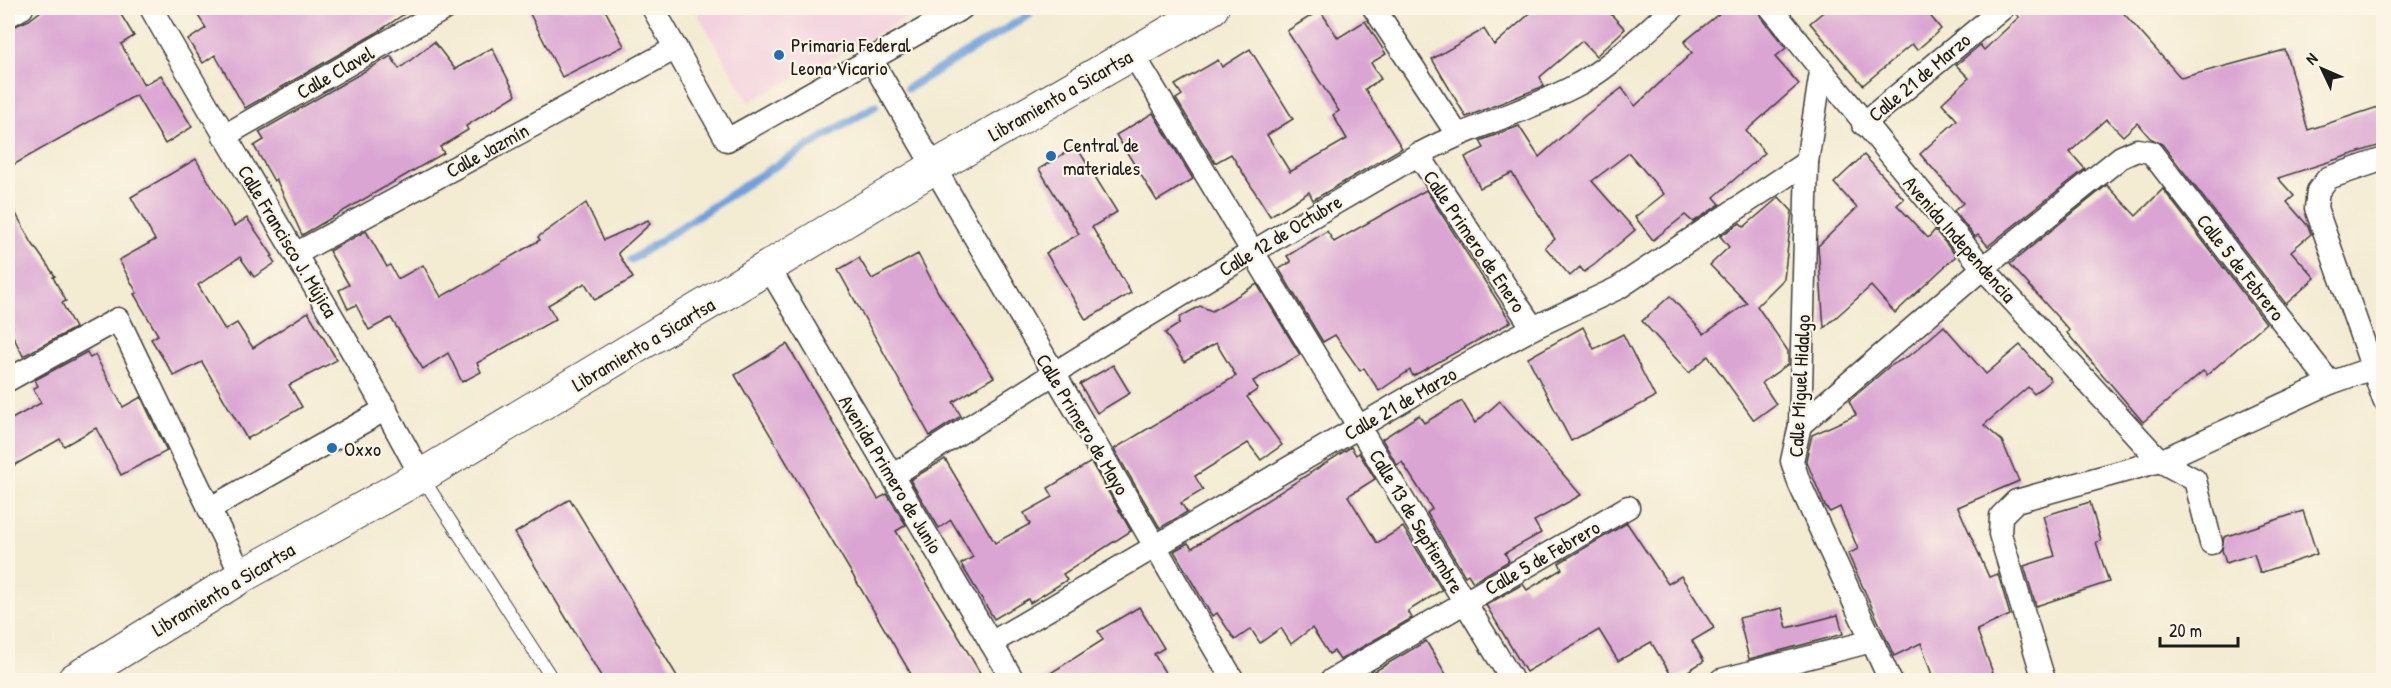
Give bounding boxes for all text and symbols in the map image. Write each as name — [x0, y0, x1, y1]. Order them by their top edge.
street label: Calle 21 de Marzo — [1862, 26, 1976, 128]
place label: Primaria Federal Leona Vicario — [791, 31, 912, 81]
street label: Calle Clavel — [291, 39, 379, 105]
north arrow — [2292, 39, 2352, 99]
street label: Libramiento a Sicartsa — [983, 43, 1137, 147]
marker: Primaria Federal Leona Vicario — [772, 48, 786, 62]
text: N — [2300, 48, 2322, 69]
street label: Calle Jazmín — [441, 116, 533, 184]
place label: Central de materiales — [1063, 131, 1141, 181]
marker: Central de materiales — [1044, 149, 1058, 163]
street label: Calle Francisco J. Mújica — [232, 160, 344, 322]
street label: Calle Primero de Enero — [1417, 165, 1533, 317]
street label: Avenida Independencia — [1898, 170, 2023, 308]
street label: Calle 12 de Octubre — [1213, 188, 1347, 282]
street label: Calle 5 de Febrero — [2191, 208, 2291, 326]
street label: Libramiento a Sicartsa — [567, 291, 720, 397]
street label: Calle Miguel Hidalgo — [1782, 314, 1816, 458]
street label: Calle Primero de Mayo — [1030, 348, 1136, 500]
street label: Calle 21 de Marzo — [1339, 360, 1461, 446]
street label: Avenida Primero de Junio — [833, 390, 949, 558]
place label: Oxxo — [344, 435, 381, 462]
marker: Oxxo — [325, 441, 339, 455]
street label: Calle 13 de Septiembre — [1363, 444, 1471, 598]
street label: Calle 5 de Febrero — [1480, 513, 1604, 601]
street label: Libramiento a Sicartsa — [147, 536, 300, 642]
scale bar — [2160, 610, 2238, 648]
text: 20 m — [2169, 618, 2202, 643]

